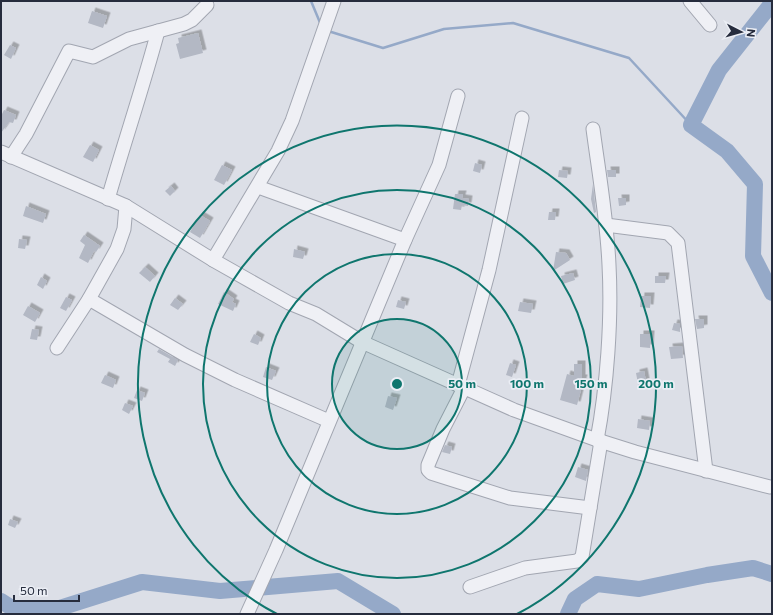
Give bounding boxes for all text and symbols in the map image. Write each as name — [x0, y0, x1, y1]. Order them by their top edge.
north arrow — [721, 12, 761, 52]
text: N — [745, 28, 758, 38]
text: 50 m — [448, 376, 476, 390]
text: 100 m — [510, 376, 544, 390]
text: 150 m — [574, 376, 608, 390]
text: 200 m — [638, 376, 674, 390]
centre of rings — [390, 377, 404, 391]
scale bar — [14, 577, 79, 603]
text: 50 m — [20, 583, 48, 597]

